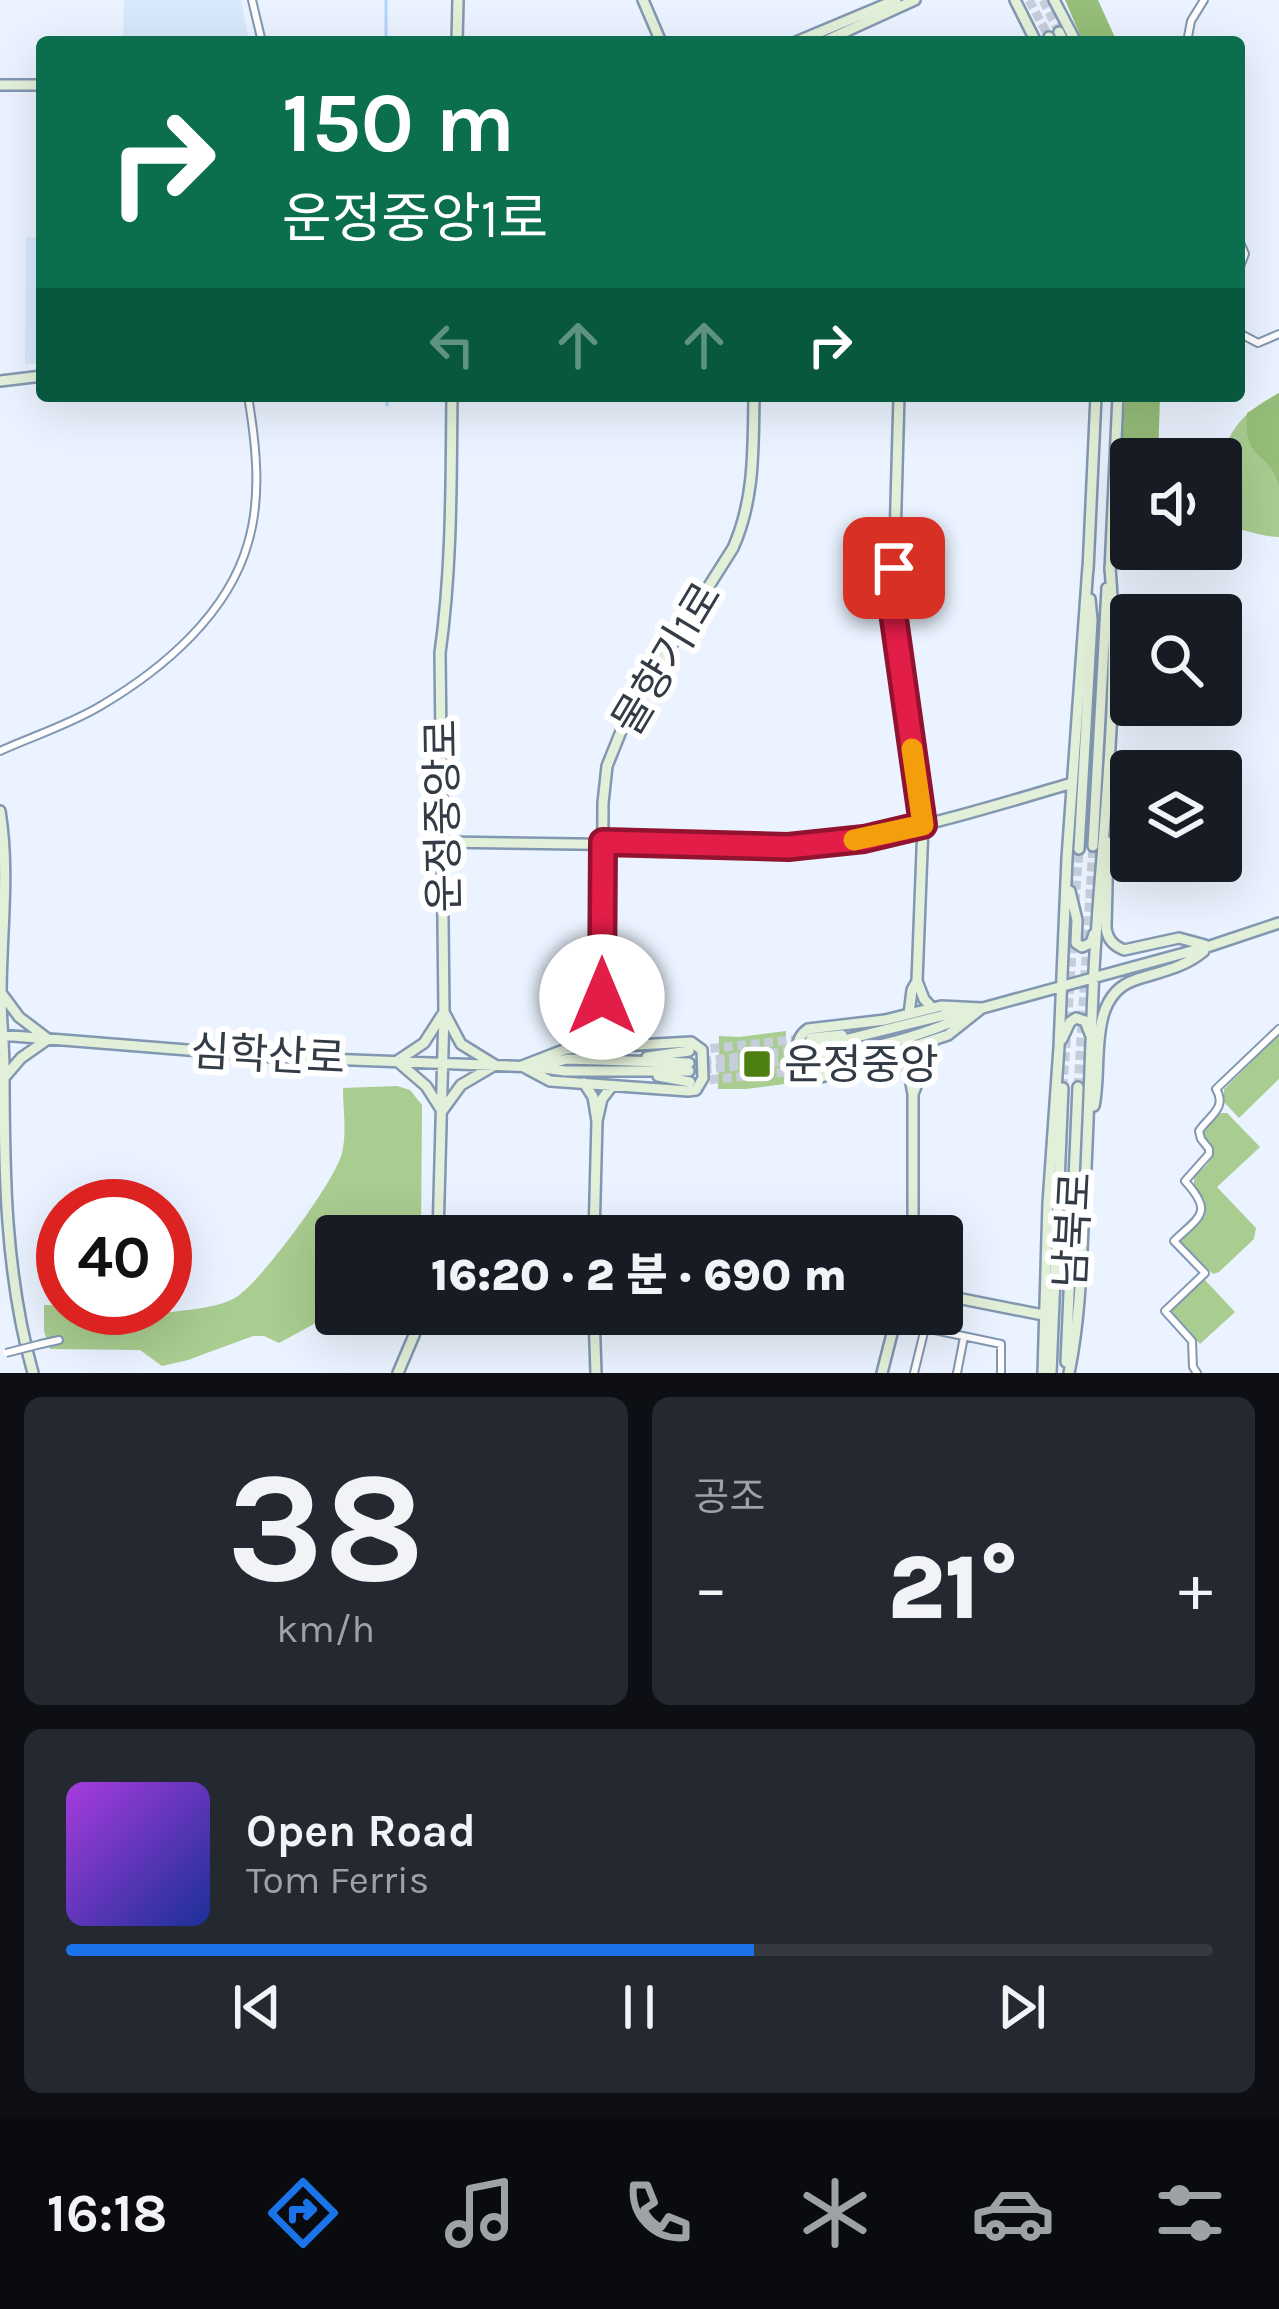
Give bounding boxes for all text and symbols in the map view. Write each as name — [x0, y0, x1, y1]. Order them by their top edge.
text: 150 m — [282, 74, 515, 172]
icon: right — [84, 84, 240, 240]
text: 운정중앙1로 — [282, 187, 548, 251]
icon: left — [419, 312, 485, 378]
icon: ahead — [545, 312, 611, 378]
icon: ahead — [671, 312, 737, 378]
icon: right — [797, 312, 863, 378]
map controls — [1110, 438, 1242, 882]
button: sound — [1110, 438, 1242, 570]
pin — [843, 517, 945, 619]
icon: arrive — [861, 535, 927, 601]
street label: 물향기1로 — [602, 573, 732, 744]
button: search — [1110, 594, 1242, 726]
street label: 운정중앙로 — [416, 719, 470, 913]
button: layers — [1110, 750, 1242, 882]
position arrow — [539, 934, 665, 1060]
street label: 심학산로 — [189, 1026, 346, 1084]
place label: 운정중앙 — [784, 1040, 939, 1090]
marker: 운정중앙 — [741, 1048, 773, 1080]
street label: 남북로 — [1045, 1171, 1101, 1289]
speed limit sign: 40 — [36, 1179, 192, 1335]
text: 16:20 · 2 분 · 690 m — [431, 1249, 847, 1301]
text: 38 — [227, 1437, 425, 1619]
text: 공조 — [694, 1474, 765, 1520]
text: 21° — [888, 1535, 1019, 1641]
text: − — [694, 1549, 728, 1627]
text: + — [1178, 1549, 1213, 1627]
text: km/h — [276, 1606, 375, 1652]
text: Open Road — [246, 1805, 476, 1857]
text: Tom Ferris — [246, 1857, 429, 1903]
icon: previous — [224, 1974, 290, 2040]
icon: pause — [606, 1974, 672, 2040]
icon: next — [989, 1974, 1055, 2040]
icon: directions — [261, 2171, 345, 2255]
icon: music — [438, 2171, 522, 2255]
icon: phone — [616, 2171, 700, 2255]
icon: climate — [793, 2171, 877, 2255]
icon: car — [971, 2171, 1055, 2255]
icon: filters — [1148, 2171, 1232, 2255]
text: 16:18 — [47, 2181, 167, 2245]

